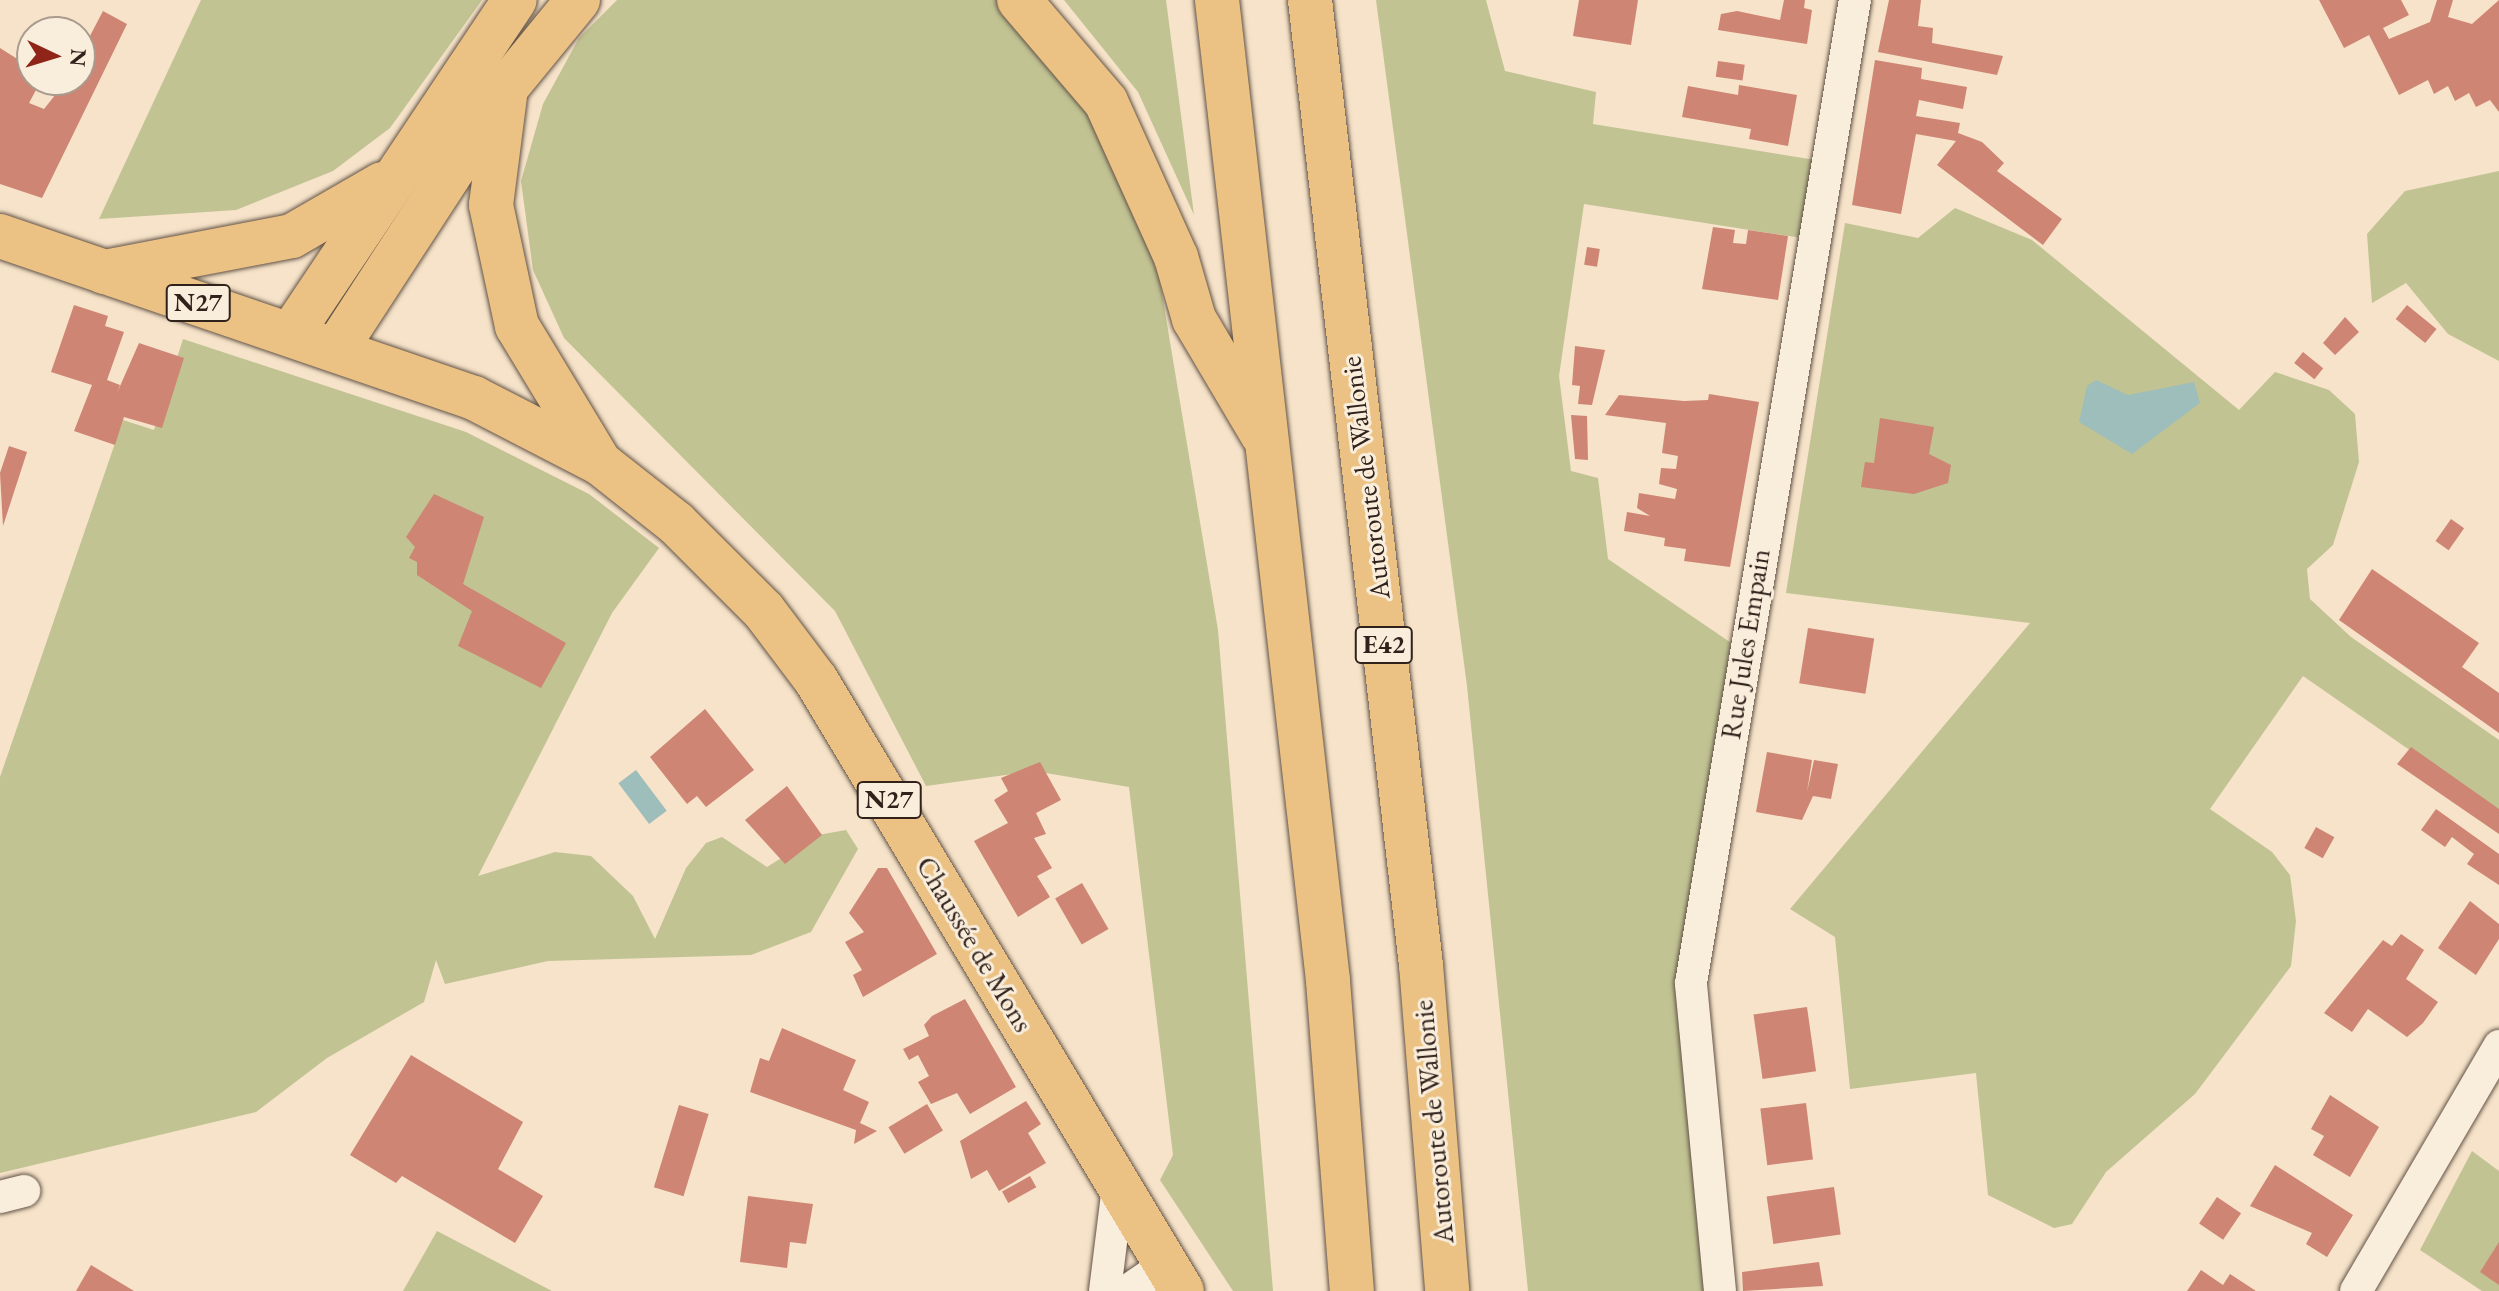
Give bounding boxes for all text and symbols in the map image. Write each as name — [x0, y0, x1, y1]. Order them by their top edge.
north arrow — [16, 16, 96, 96]
text: N — [63, 48, 94, 67]
road number: N27 — [164, 281, 232, 325]
street label: Autoroute de Wallonie — [1333, 355, 1397, 601]
street label: Rue Jules Empain — [1713, 546, 1777, 742]
road number: E42 — [1354, 623, 1414, 667]
road number: N27 — [855, 778, 923, 822]
street label: Chaussée de Mons — [909, 850, 1041, 1038]
street label: Autoroute de Wallonie — [1406, 999, 1460, 1245]

